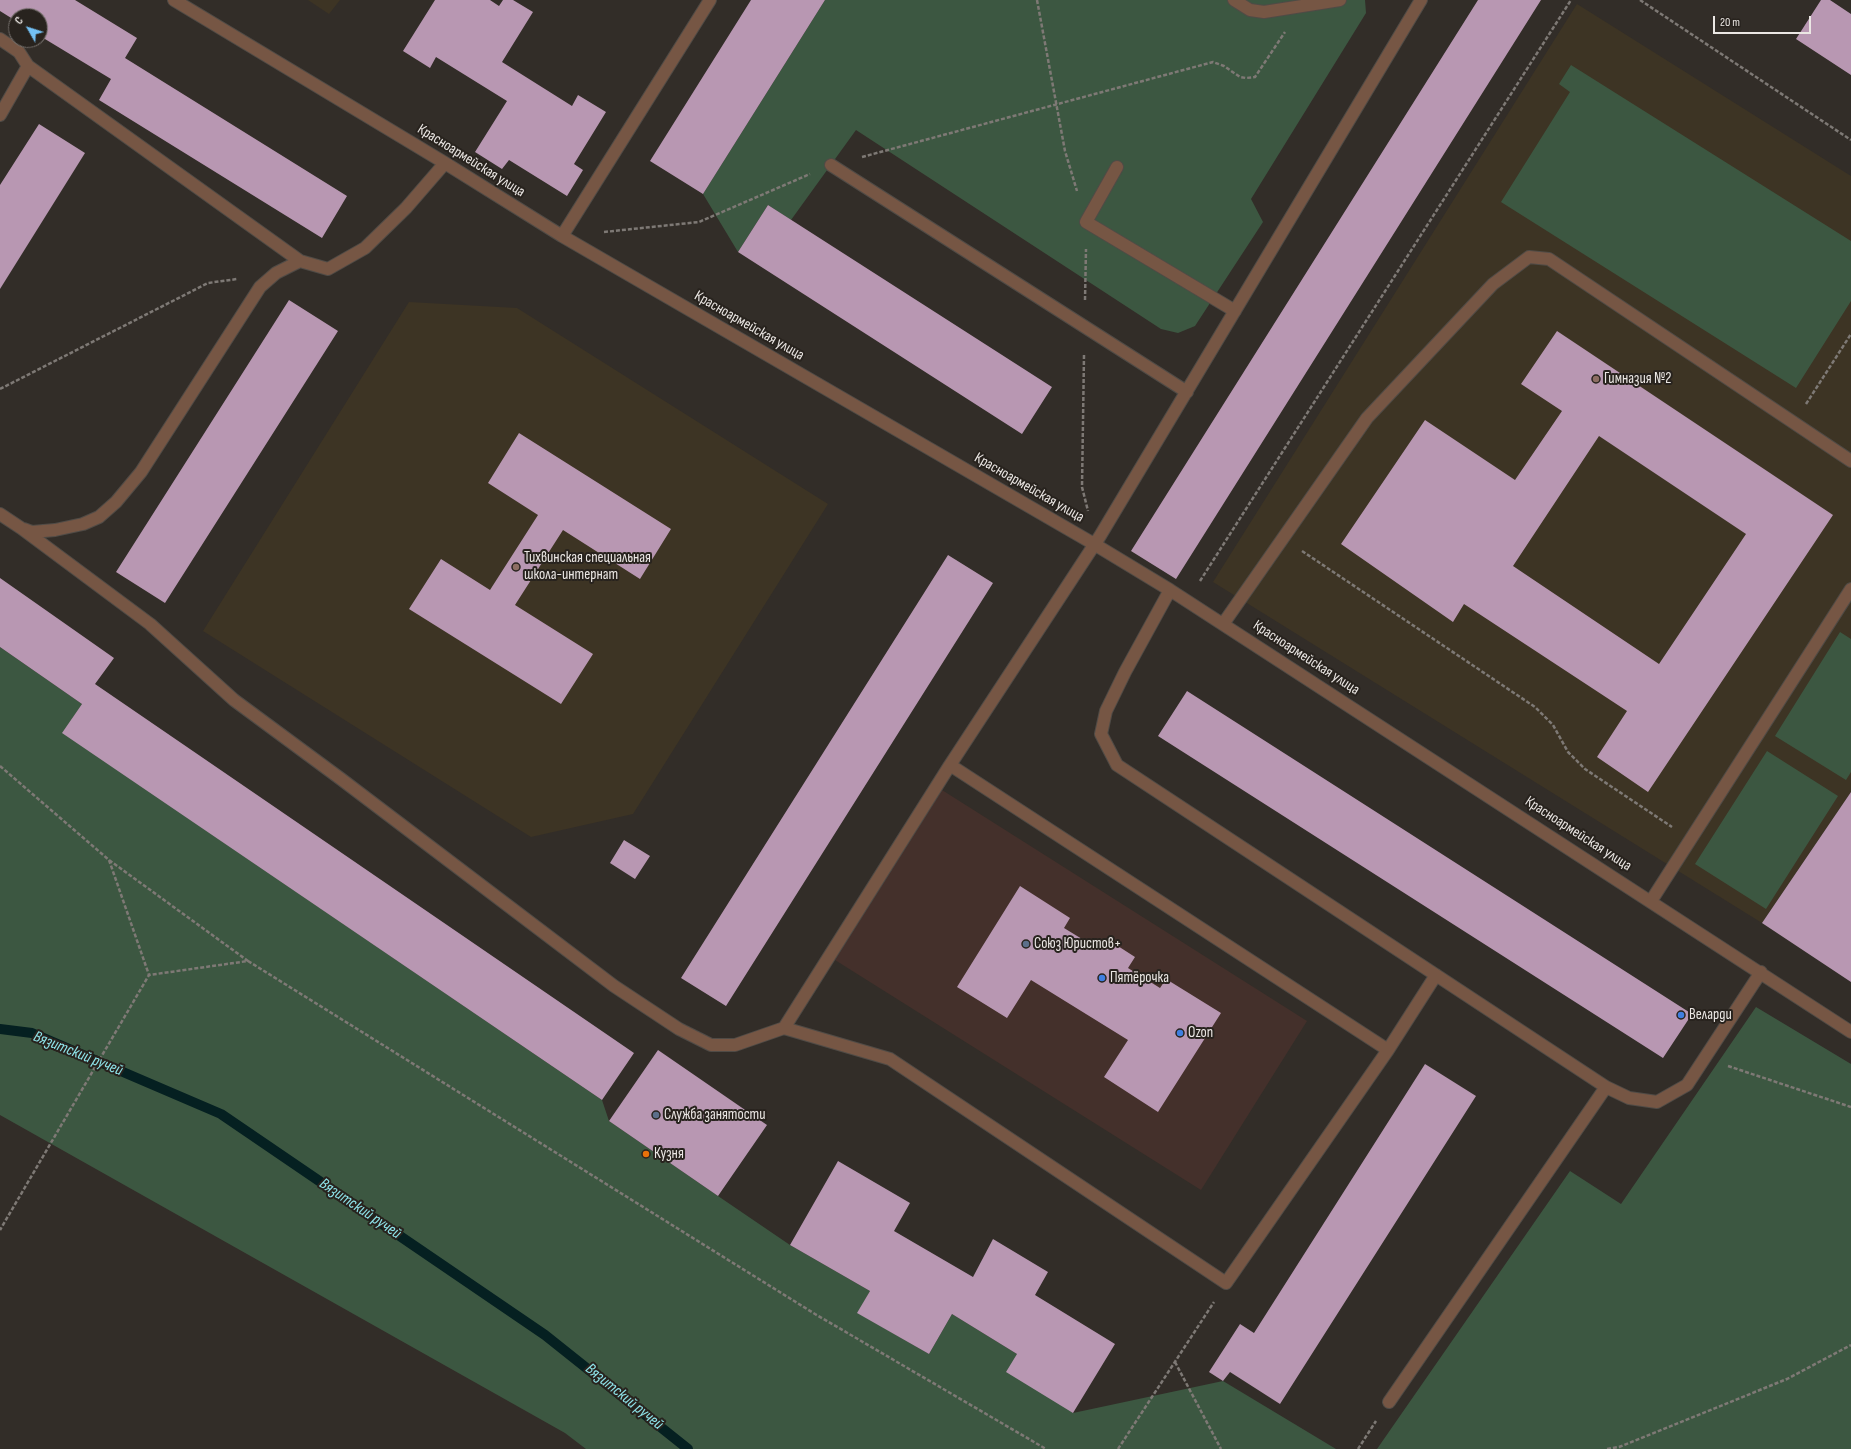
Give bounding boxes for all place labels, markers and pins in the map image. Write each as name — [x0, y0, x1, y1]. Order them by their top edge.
place label: Гимназия №2 — [1604, 370, 1671, 388]
marker: Гимназия №2 — [1591, 374, 1601, 384]
place label: Тихвинская специальная школа-интернат — [524, 549, 651, 584]
marker: Тихвинская специальная школа-интернат — [511, 562, 521, 572]
place label: Союз Юристов+ — [1034, 935, 1121, 953]
marker: Союз Юристов+ — [1021, 939, 1031, 949]
place label: Пятёрочка — [1110, 969, 1169, 987]
marker: Пятёрочка — [1097, 973, 1107, 983]
place label: Веларди — [1689, 1006, 1732, 1024]
marker: Веларди — [1676, 1010, 1686, 1020]
place label: Ozon — [1188, 1024, 1213, 1042]
marker: Ozon — [1175, 1028, 1185, 1038]
place label: Служба занятости — [664, 1106, 766, 1124]
marker: Служба занятости — [651, 1110, 661, 1120]
place label: Кузня — [654, 1145, 684, 1163]
marker: Кузня — [641, 1149, 651, 1159]

